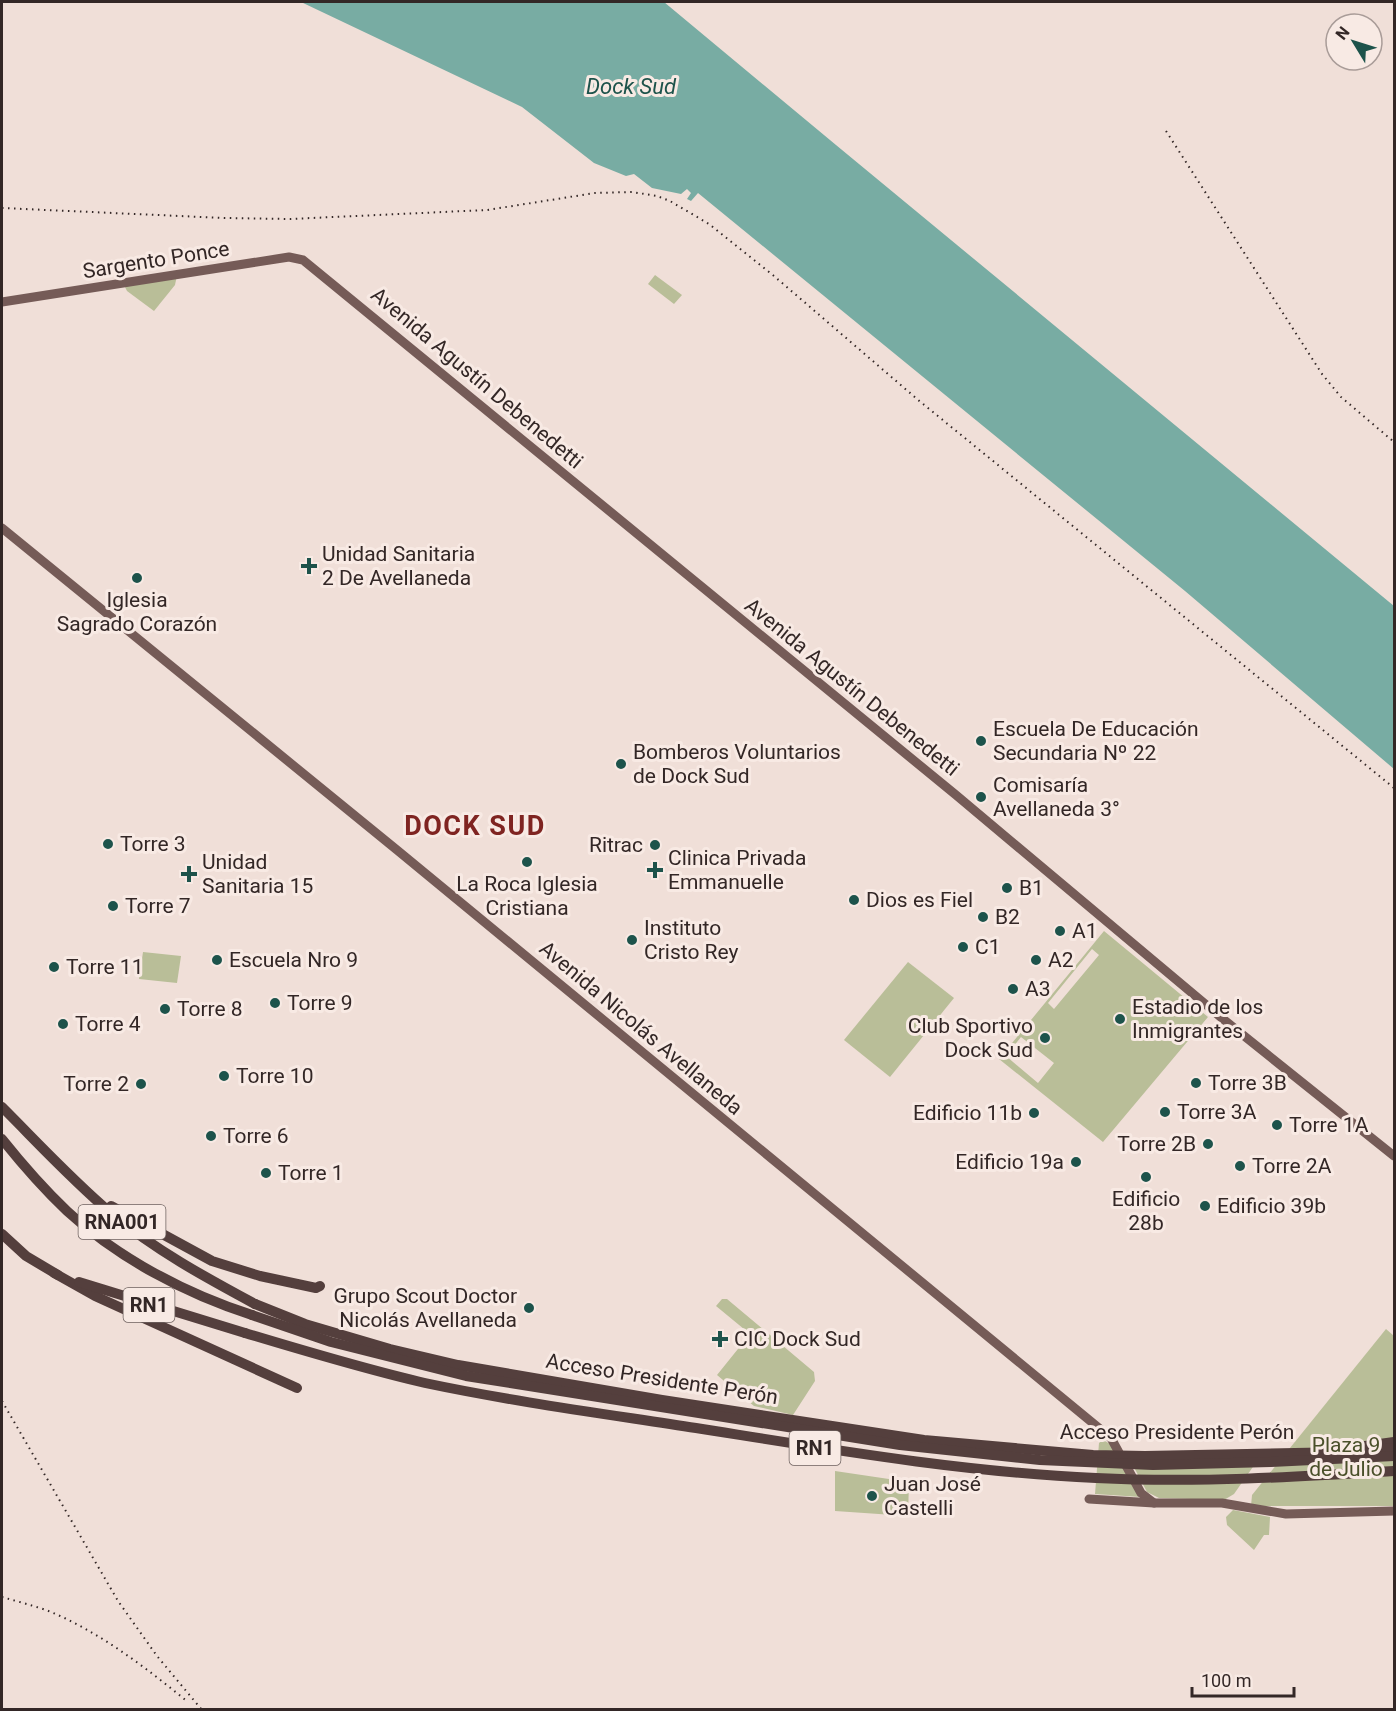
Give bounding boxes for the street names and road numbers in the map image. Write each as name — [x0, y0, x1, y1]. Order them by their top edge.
street label: Sargento Ponce — [81, 237, 231, 283]
street label: Avenida Agustín Debenedetti — [366, 282, 588, 474]
street label: Avenida Agustín Debenedetti — [740, 593, 964, 781]
street label: Avenida Nicolás Avellaneda — [535, 936, 747, 1120]
road number: RNA001 — [78, 1205, 166, 1239]
road number: RN1 — [124, 1288, 174, 1322]
street label: Acceso Presidente Perón — [544, 1349, 780, 1409]
street label: Acceso Presidente Perón — [1060, 1420, 1294, 1444]
road number: RN1 — [790, 1431, 840, 1465]

